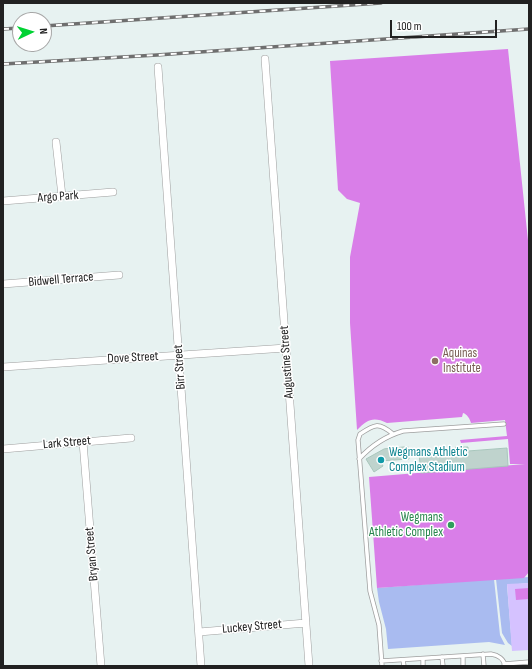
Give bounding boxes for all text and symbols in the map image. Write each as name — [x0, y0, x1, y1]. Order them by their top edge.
north arrow — [12, 12, 52, 52]
scale bar — [392, 12, 499, 38]
text: 100 m — [397, 19, 422, 34]
text: N — [37, 28, 50, 35]
street label: Argo Park — [37, 188, 79, 206]
street label: Bidwell Terrace — [28, 269, 94, 291]
street label: Augustine Street — [277, 325, 297, 399]
street label: Birr Street — [171, 344, 189, 390]
place label: Aquinas Institute — [443, 346, 481, 377]
street label: Dove Street — [107, 349, 159, 367]
marker: Aquinas Institute — [430, 356, 440, 366]
street label: Lark Street — [42, 433, 92, 453]
place label: Wegmans Athletic Complex Stadium — [389, 445, 468, 476]
marker: Wegmans Athletic Complex Stadium — [376, 455, 386, 465]
place label: Wegmans Athletic Complex — [369, 510, 443, 541]
marker: Wegmans Athletic Complex — [446, 520, 456, 530]
street label: Bryan Street — [82, 526, 102, 582]
street label: Luckey Street — [222, 617, 282, 637]

